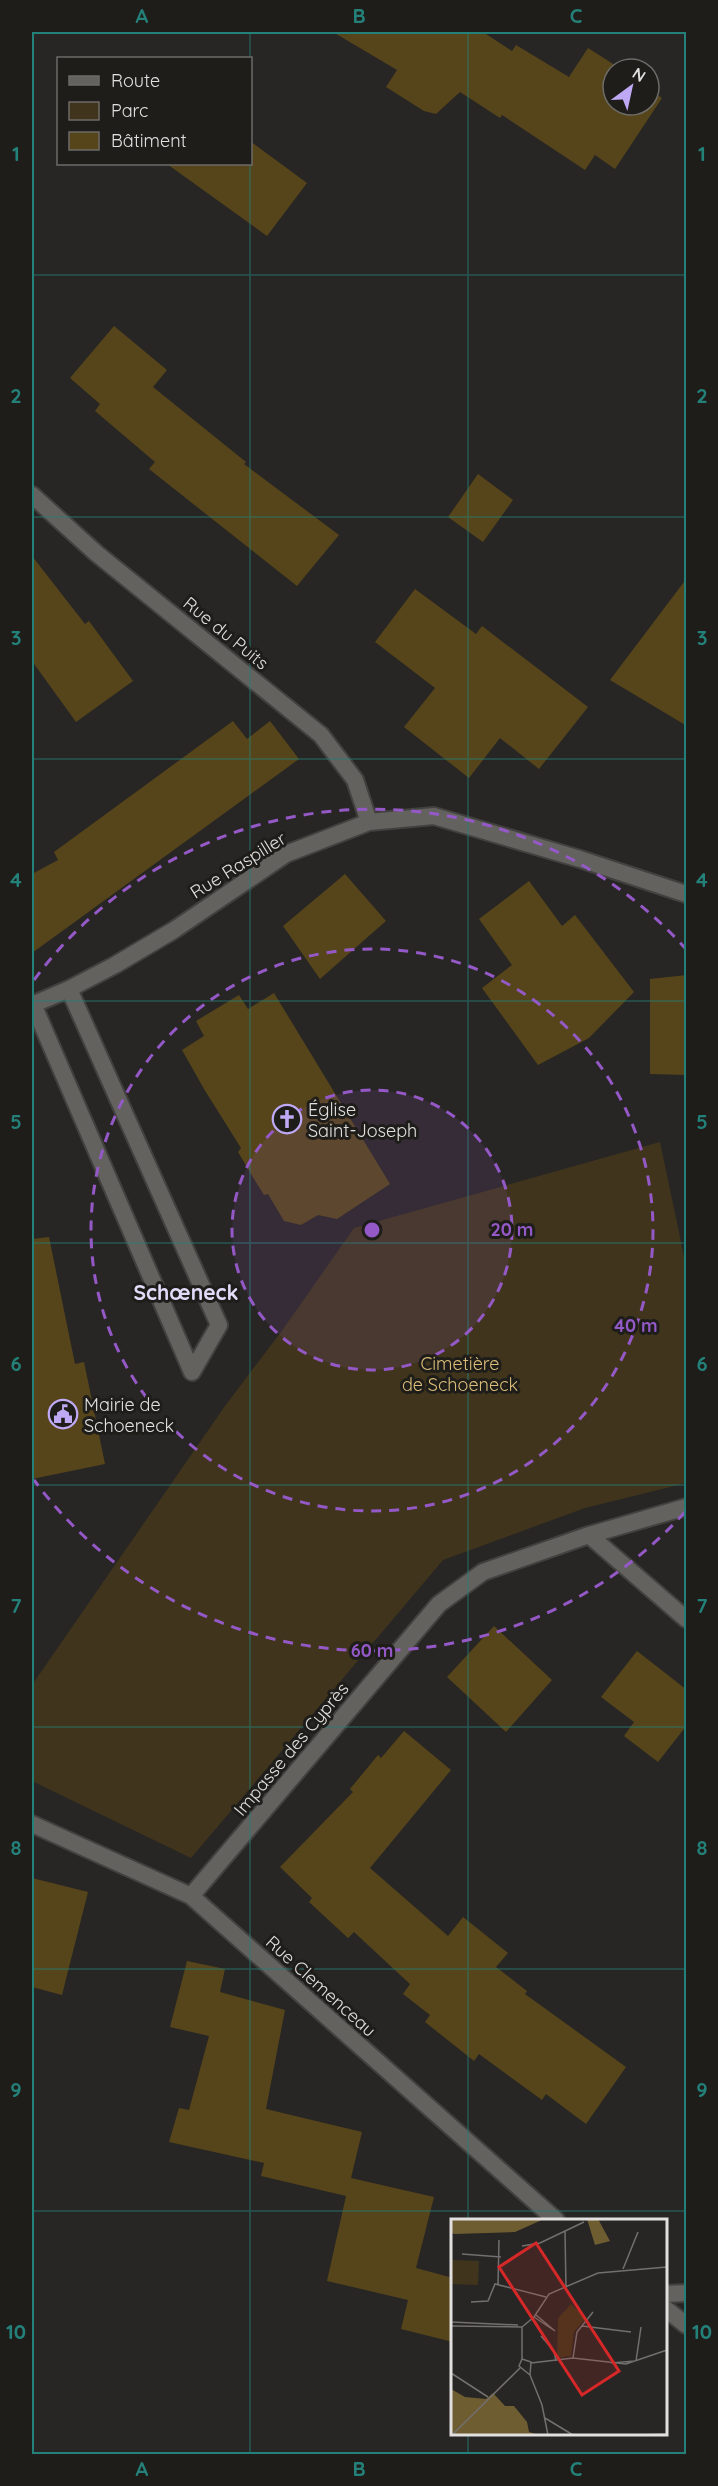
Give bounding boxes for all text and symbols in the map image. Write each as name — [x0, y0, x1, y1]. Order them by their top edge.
text: A — [136, 3, 149, 28]
text: B — [352, 3, 366, 28]
text: C — [570, 3, 583, 28]
legend — [57, 57, 252, 165]
north arrow — [601, 57, 661, 117]
text: N — [629, 63, 650, 86]
text: Route — [111, 69, 160, 92]
text: Parc — [111, 99, 148, 122]
text: Bâtiment — [111, 129, 187, 152]
text: 1 — [12, 141, 20, 166]
text: 1 — [698, 141, 706, 166]
text: 2 — [10, 383, 22, 408]
text: 2 — [696, 383, 708, 408]
street label: Rue du Puits — [179, 592, 273, 674]
text: 3 — [11, 625, 21, 650]
text: 3 — [697, 625, 707, 650]
street label: Rue Raspiller — [186, 826, 290, 904]
text: 4 — [10, 867, 22, 892]
text: 4 — [696, 867, 708, 892]
place label: Église Saint-Joseph — [308, 1098, 417, 1142]
church icon: Église Saint-Joseph — [271, 1103, 303, 1135]
text: 5 — [10, 1109, 22, 1134]
text: 5 — [696, 1109, 708, 1134]
text: 20 m — [491, 1218, 533, 1241]
centre of rings — [362, 1220, 382, 1240]
district label: Schœneck — [134, 1279, 238, 1305]
text: 40 m — [614, 1314, 658, 1337]
text: 6 — [10, 1351, 22, 1376]
text: 6 — [696, 1351, 708, 1376]
park label: Cimetière de Schoeneck — [402, 1352, 518, 1396]
place label: Mairie de Schoeneck — [84, 1393, 174, 1437]
public building icon: Mairie de Schoeneck — [47, 1398, 79, 1430]
text: 7 — [11, 1593, 22, 1618]
text: 7 — [697, 1593, 708, 1618]
text: 60 m — [351, 1639, 393, 1662]
street label: Impasse des Cyprès — [228, 1678, 354, 1820]
text: 8 — [11, 1835, 22, 1860]
text: 8 — [697, 1835, 708, 1860]
street label: Rue Clemenceau — [261, 1930, 381, 2042]
text: 9 — [10, 2077, 22, 2102]
text: 9 — [696, 2077, 708, 2102]
inset map — [451, 2219, 667, 2435]
text: 10 — [6, 2319, 26, 2344]
text: 10 — [692, 2319, 712, 2344]
text: A — [136, 2456, 149, 2481]
text: B — [352, 2456, 366, 2481]
text: C — [570, 2456, 583, 2481]

